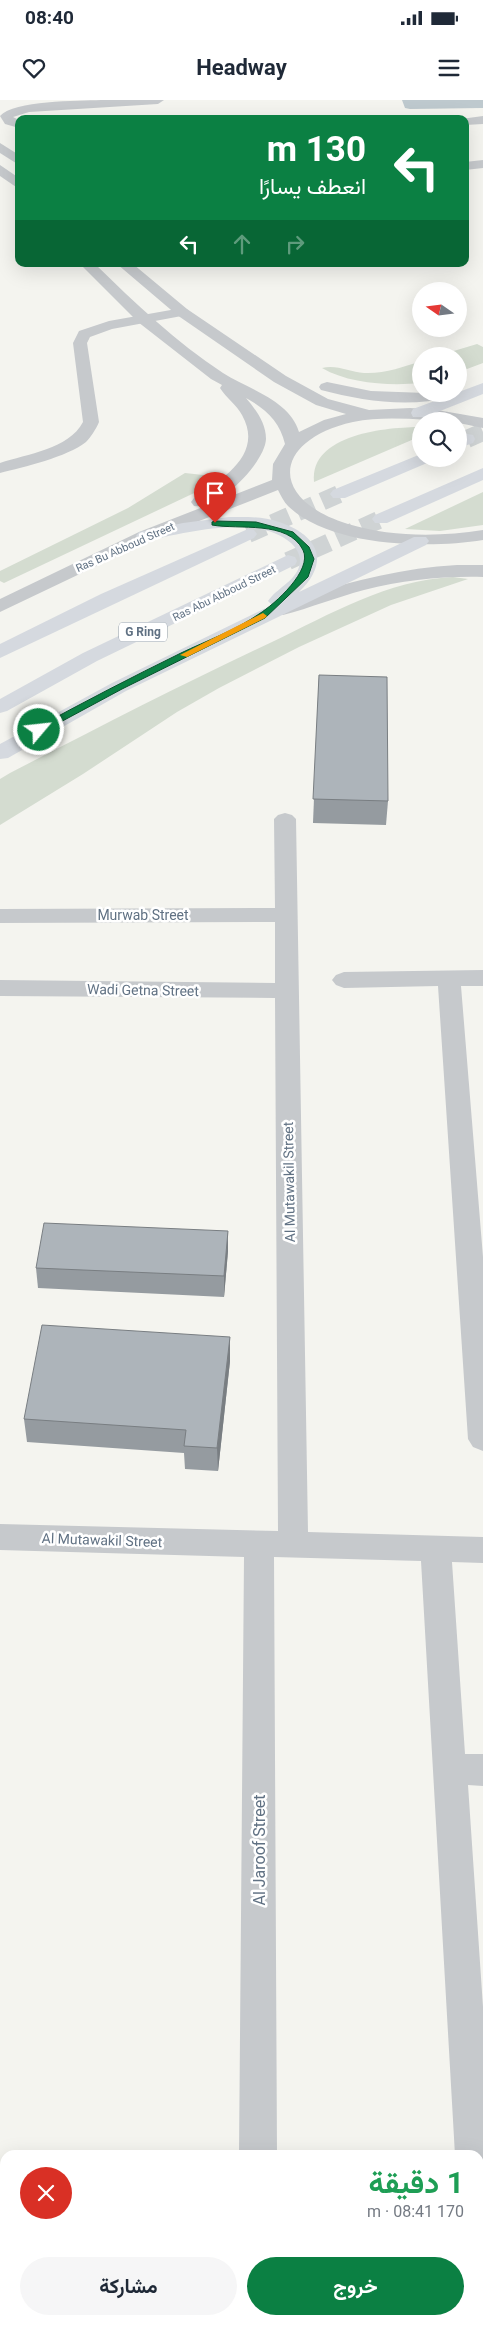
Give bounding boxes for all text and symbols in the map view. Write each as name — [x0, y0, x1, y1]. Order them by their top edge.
text: 08:40 — [25, 6, 74, 29]
icon: heart — [20, 54, 48, 82]
icon: menu — [435, 54, 463, 82]
text: Headway — [196, 55, 287, 80]
text: 130 m — [267, 129, 366, 170]
icon: left — [384, 135, 449, 200]
text: انعطف يسارًا — [259, 174, 366, 199]
icon: left — [175, 230, 203, 258]
icon: ahead — [228, 230, 256, 258]
icon: right — [281, 230, 309, 258]
north arrow — [412, 282, 468, 338]
map controls — [412, 282, 467, 467]
button: sound — [412, 347, 467, 402]
button: search — [412, 412, 467, 467]
pin — [194, 472, 236, 523]
icon: arrive — [201, 479, 229, 507]
street label: Ras Bu Abboud Street — [74, 520, 177, 575]
street label: Ras Abu Abboud Street — [171, 563, 278, 624]
road number: G Ring — [119, 622, 167, 642]
position arrow — [12, 703, 64, 755]
street label: Murwab Street — [97, 907, 189, 923]
street label: Wadi Getna Street — [87, 981, 199, 999]
street label: Al Mutawakil Street — [280, 1121, 298, 1242]
street label: Al Mutawakil Street — [41, 1530, 163, 1550]
street label: Al Jaroof Street — [250, 1794, 269, 1906]
text: 1 دقيقة — [369, 2165, 464, 2200]
button: close — [20, 2167, 72, 2219]
text: 170 m · 08:41 — [367, 2202, 464, 2221]
button: مشاركة — [20, 2257, 237, 2315]
button: خروج — [247, 2257, 464, 2315]

